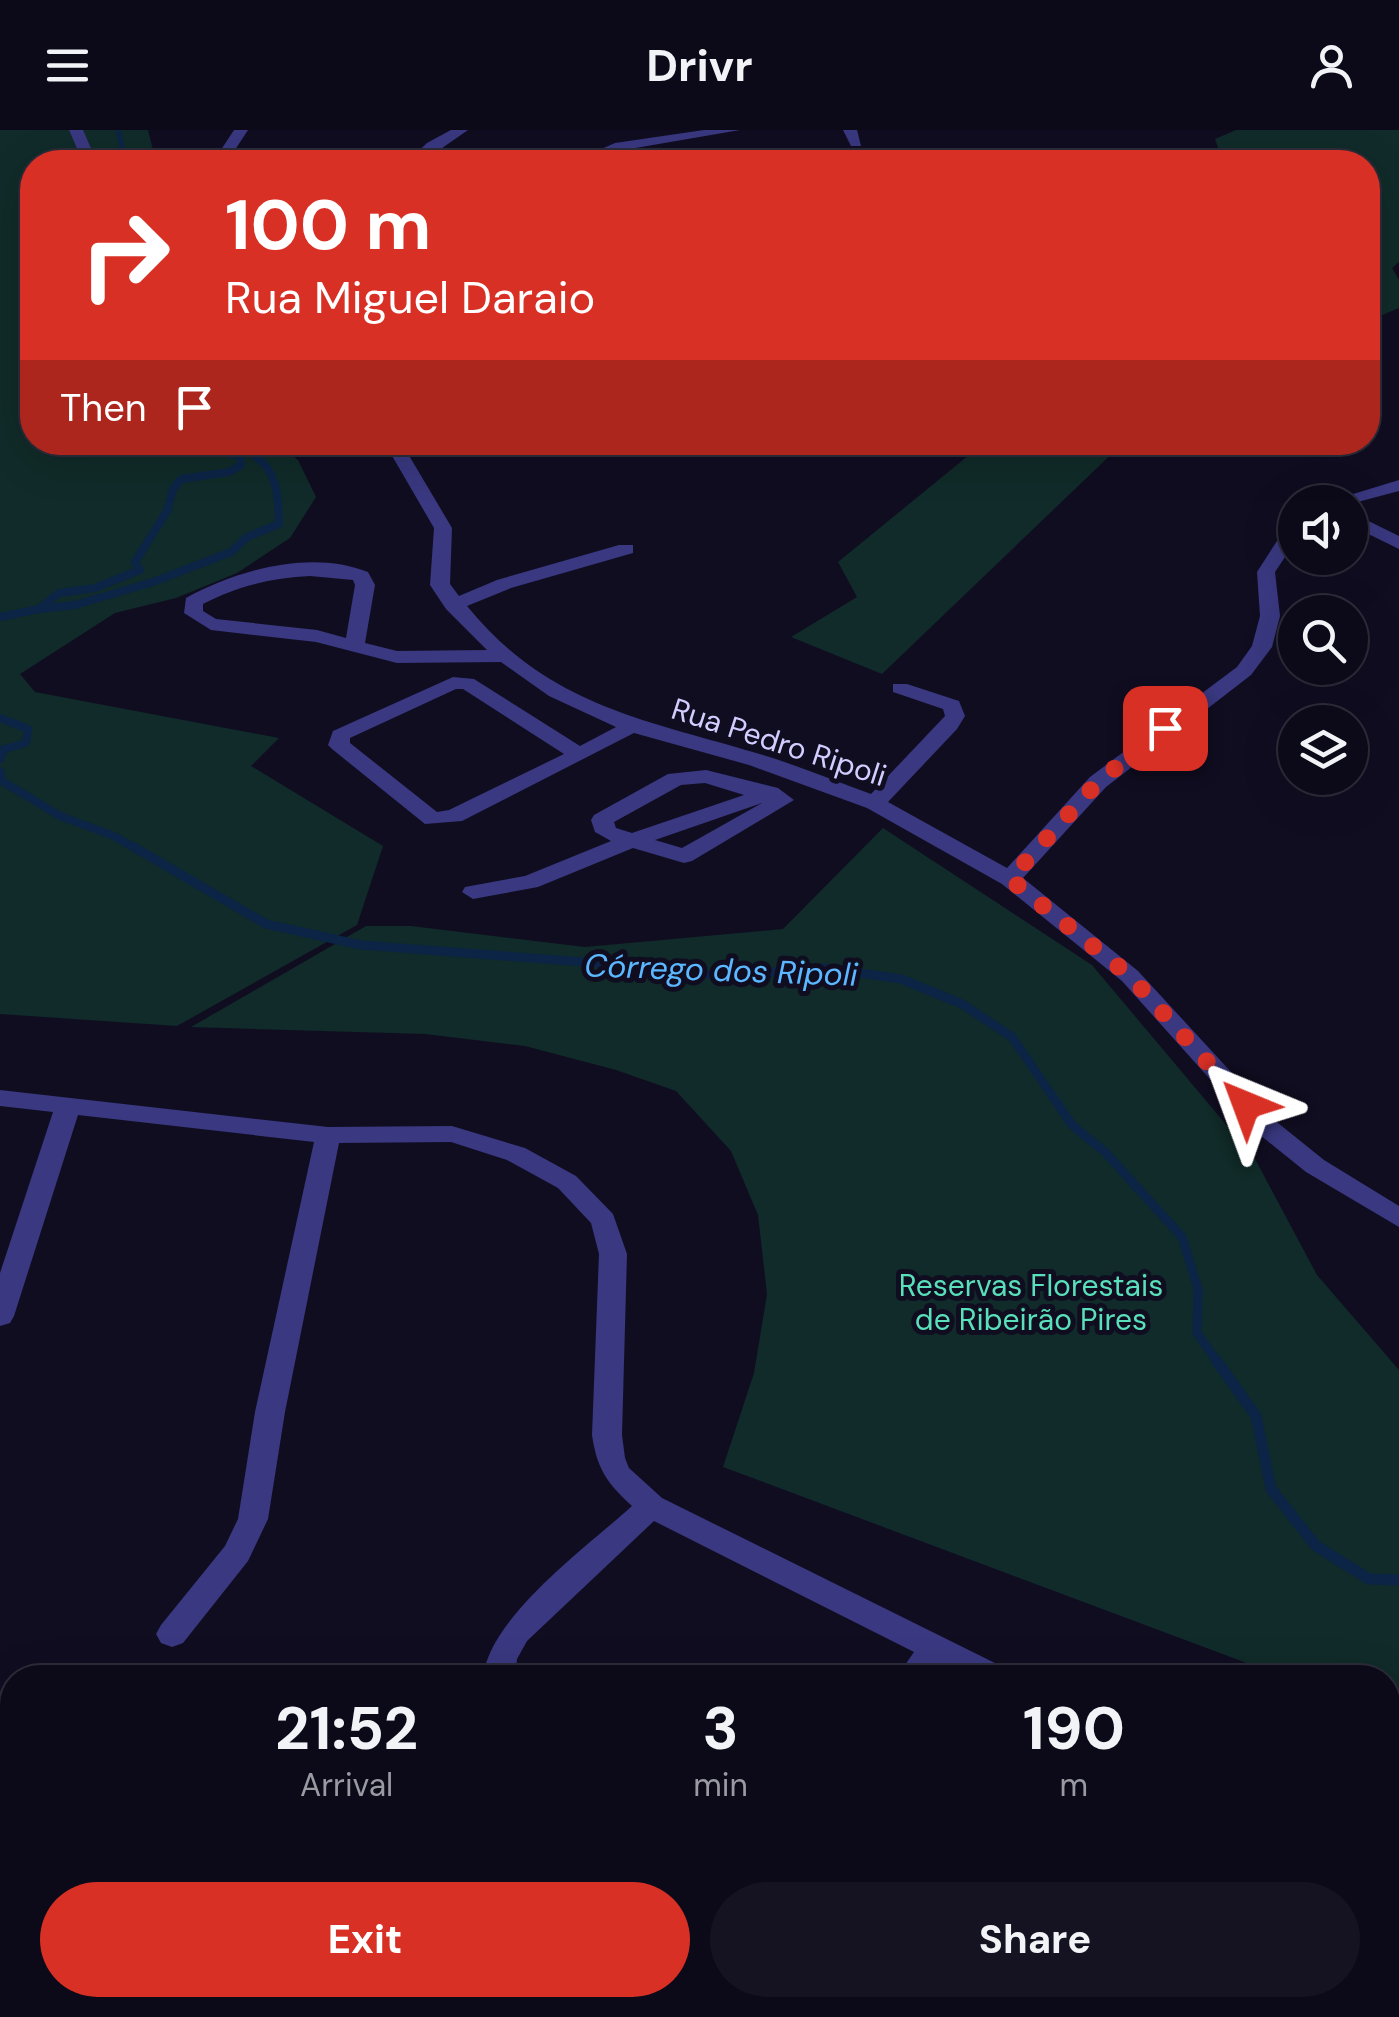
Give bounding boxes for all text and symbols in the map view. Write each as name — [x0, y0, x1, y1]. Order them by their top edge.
text: Drivr — [646, 36, 753, 95]
icon: menu — [40, 38, 95, 93]
icon: person — [1304, 38, 1359, 93]
text: 100 m — [225, 180, 431, 271]
icon: right — [60, 190, 190, 320]
text: Rua Miguel Daraio — [225, 268, 595, 327]
icon: arrive — [167, 380, 222, 435]
text: Then — [60, 383, 147, 433]
map controls — [1278, 485, 1368, 795]
button: sound — [1278, 485, 1368, 575]
button: search — [1278, 595, 1368, 685]
pin — [1123, 686, 1208, 771]
street label: Rua Pedro Ripoli — [667, 689, 891, 795]
icon: arrive — [1138, 701, 1193, 756]
button: layers — [1278, 705, 1368, 795]
water label: Córrego dos Ripoli — [584, 944, 860, 996]
position arrow — [1194, 1053, 1298, 1157]
park label: Reservas Florestais de Ribeirão Pires — [899, 1266, 1163, 1339]
text: 21:52 — [275, 1689, 418, 1768]
text: 3 — [702, 1689, 739, 1768]
text: 190 — [1023, 1689, 1125, 1768]
text: Arrival — [300, 1764, 393, 1806]
text: min — [693, 1764, 748, 1806]
text: m — [1060, 1764, 1088, 1806]
button: Exit — [40, 1882, 690, 1997]
button: Share — [710, 1882, 1360, 1997]

